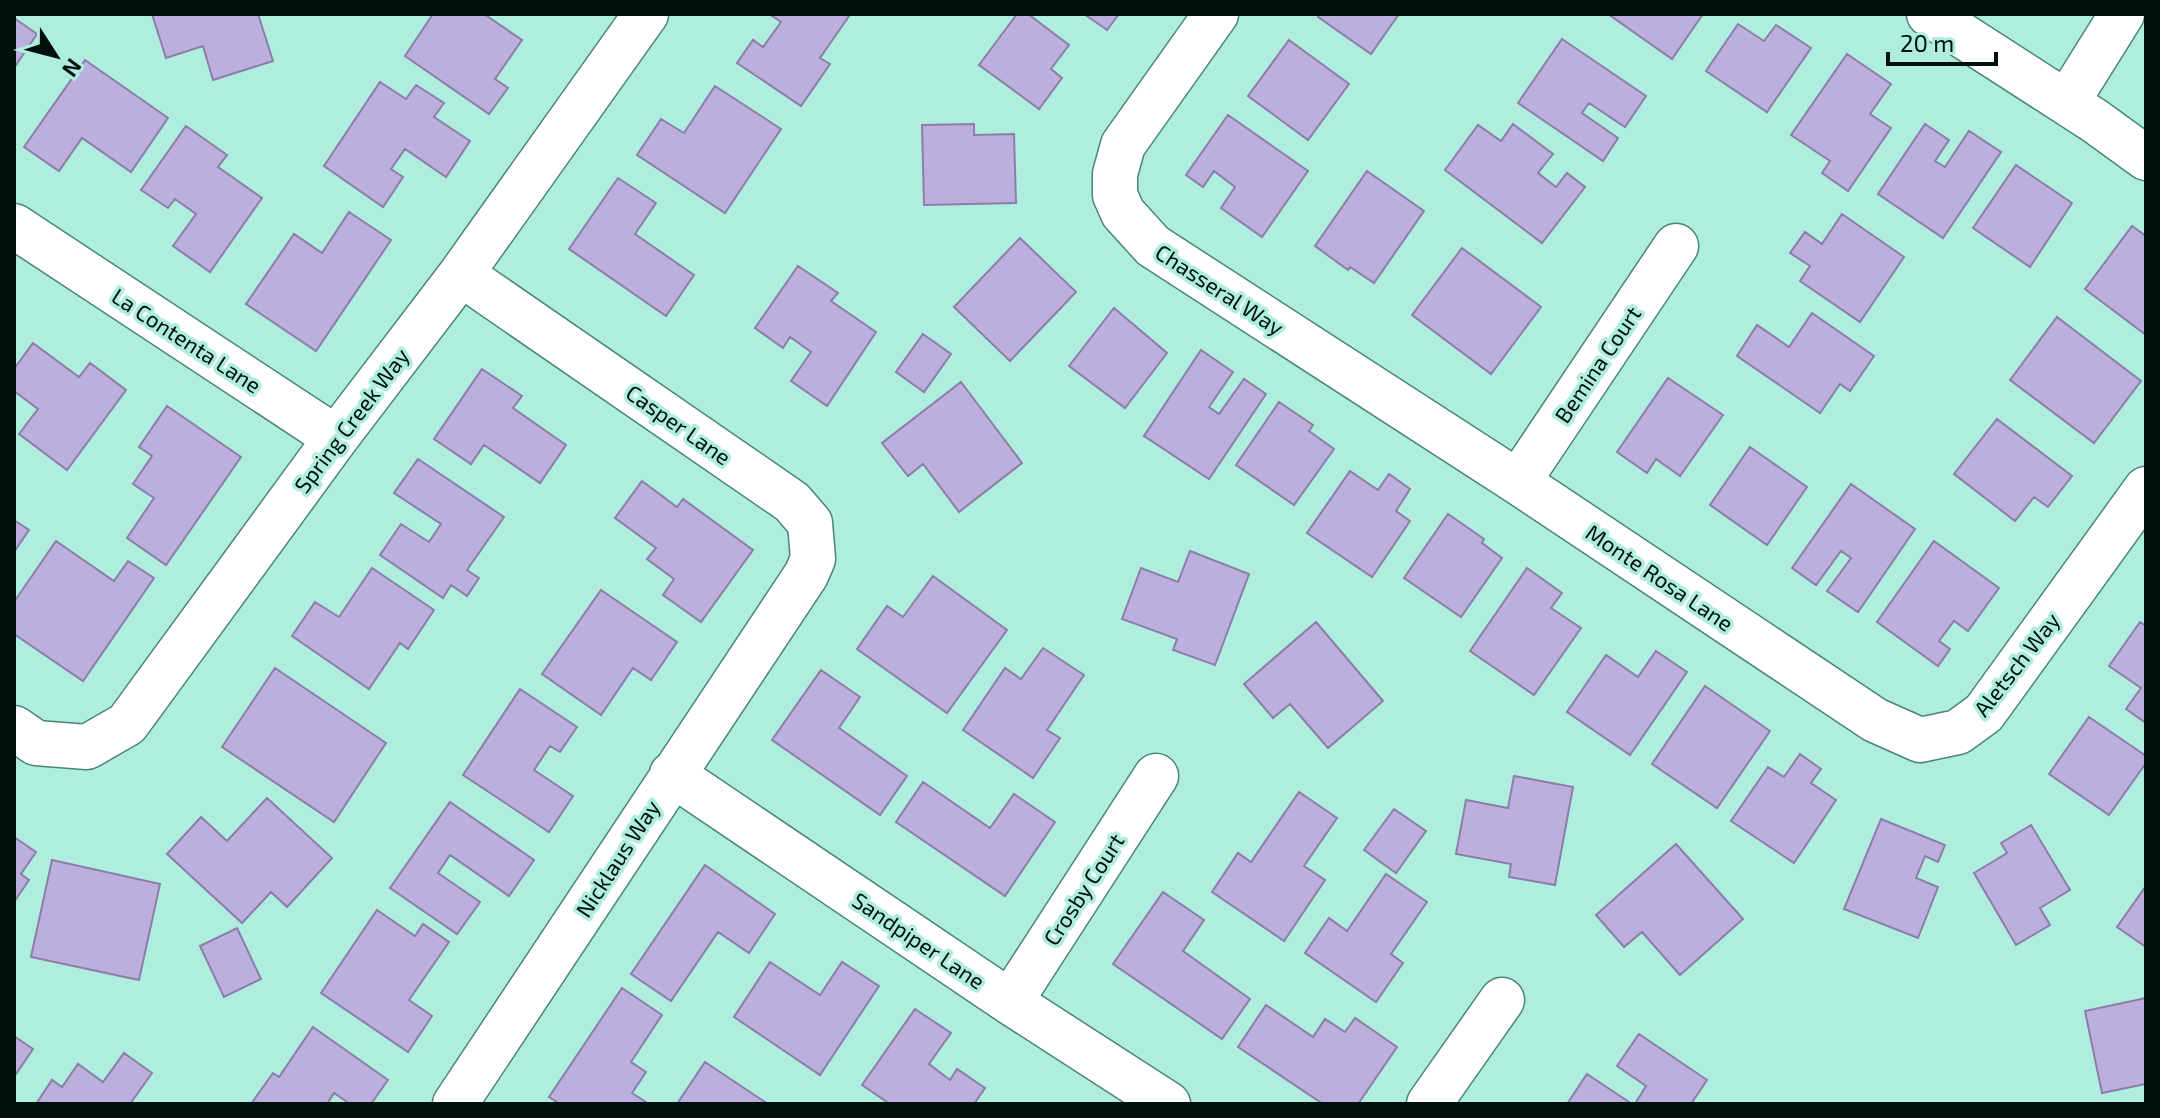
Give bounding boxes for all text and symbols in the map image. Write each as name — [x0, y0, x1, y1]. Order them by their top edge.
north arrow — [16, 16, 96, 96]
scale bar — [1888, 16, 1996, 66]
text: 20 m — [1900, 28, 1954, 57]
text: N — [58, 54, 88, 82]
street label: Chasseral Way — [1151, 238, 1289, 340]
street label: La Contenta Lane — [108, 282, 266, 398]
street label: Bemina Court — [1549, 301, 1645, 427]
street label: Spring Creek Way — [288, 342, 414, 497]
street label: Casper Lane — [622, 378, 736, 470]
street label: Monte Rosa Lane — [1582, 518, 1738, 636]
street label: Aletsch Way — [1968, 607, 2065, 721]
street label: Nicklaus Way — [570, 794, 665, 921]
street label: Crosby Court — [1037, 828, 1129, 950]
street label: Sandpiper Lane — [848, 886, 990, 994]

